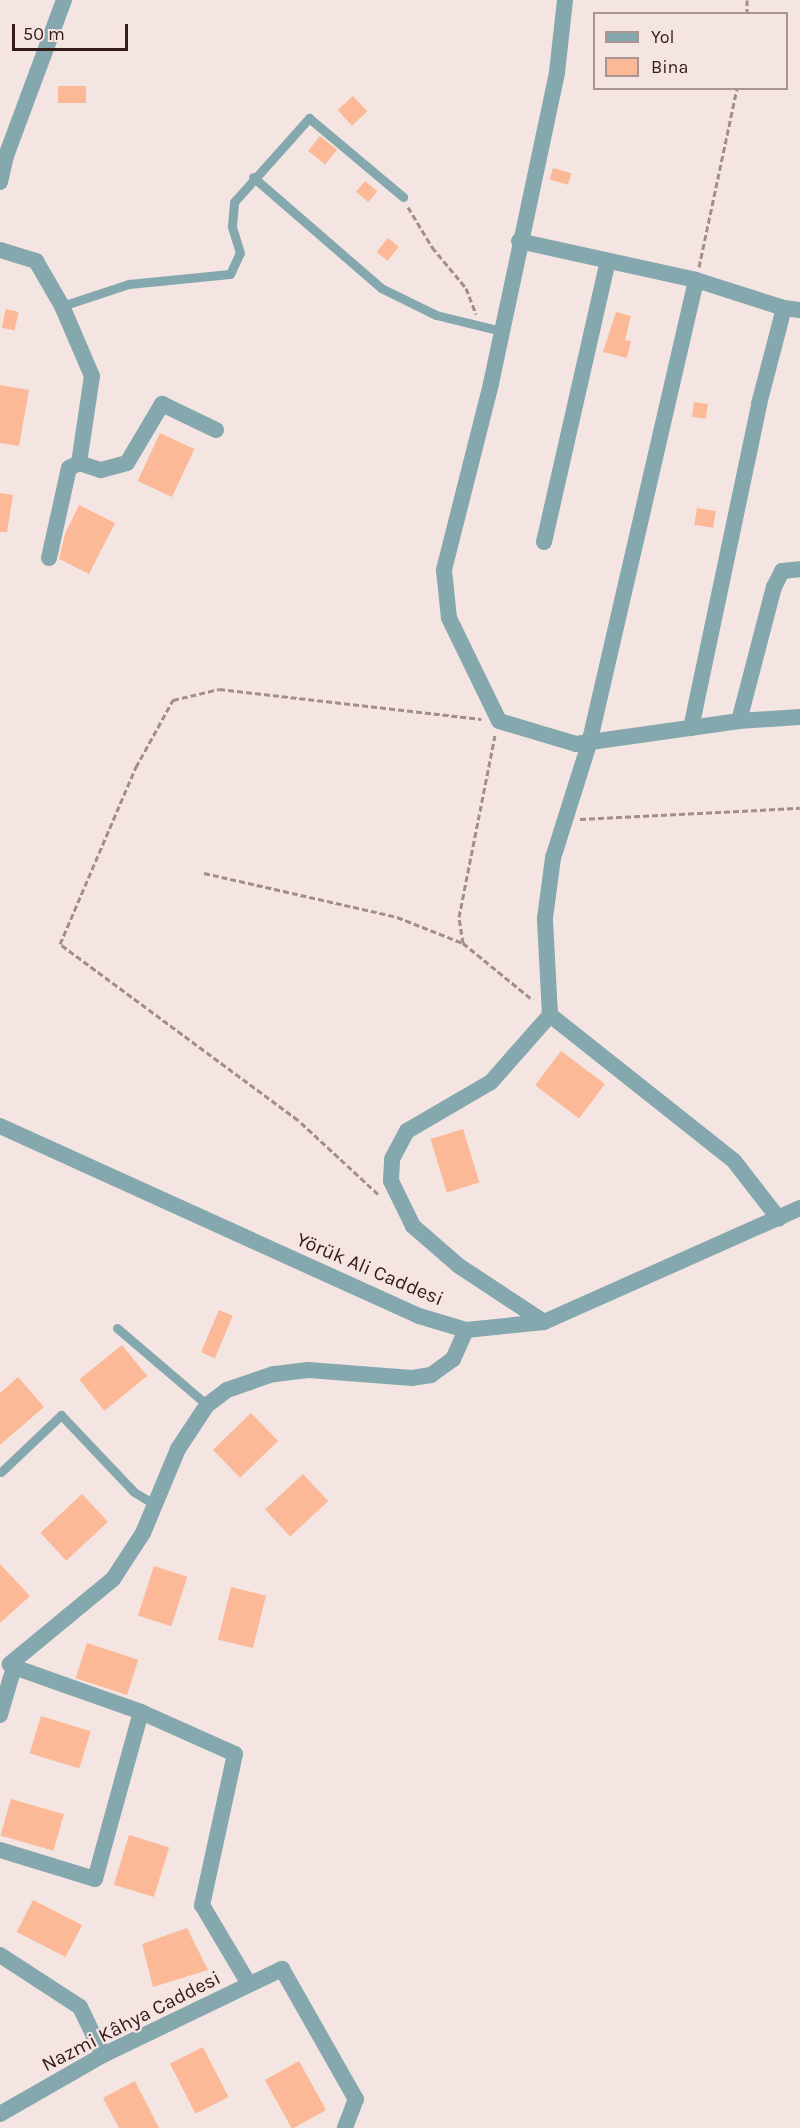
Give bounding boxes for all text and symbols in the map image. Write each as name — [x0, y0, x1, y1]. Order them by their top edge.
scale bar — [15, 12, 130, 50]
legend — [593, 12, 788, 90]
text: 50 m — [23, 23, 65, 45]
text: Yol — [651, 26, 675, 48]
text: Bina — [651, 56, 688, 78]
street label: Yörük Ali Caddesi — [293, 1227, 447, 1311]
street label: Nazmi Kâhya Caddesi — [38, 1965, 224, 2077]

